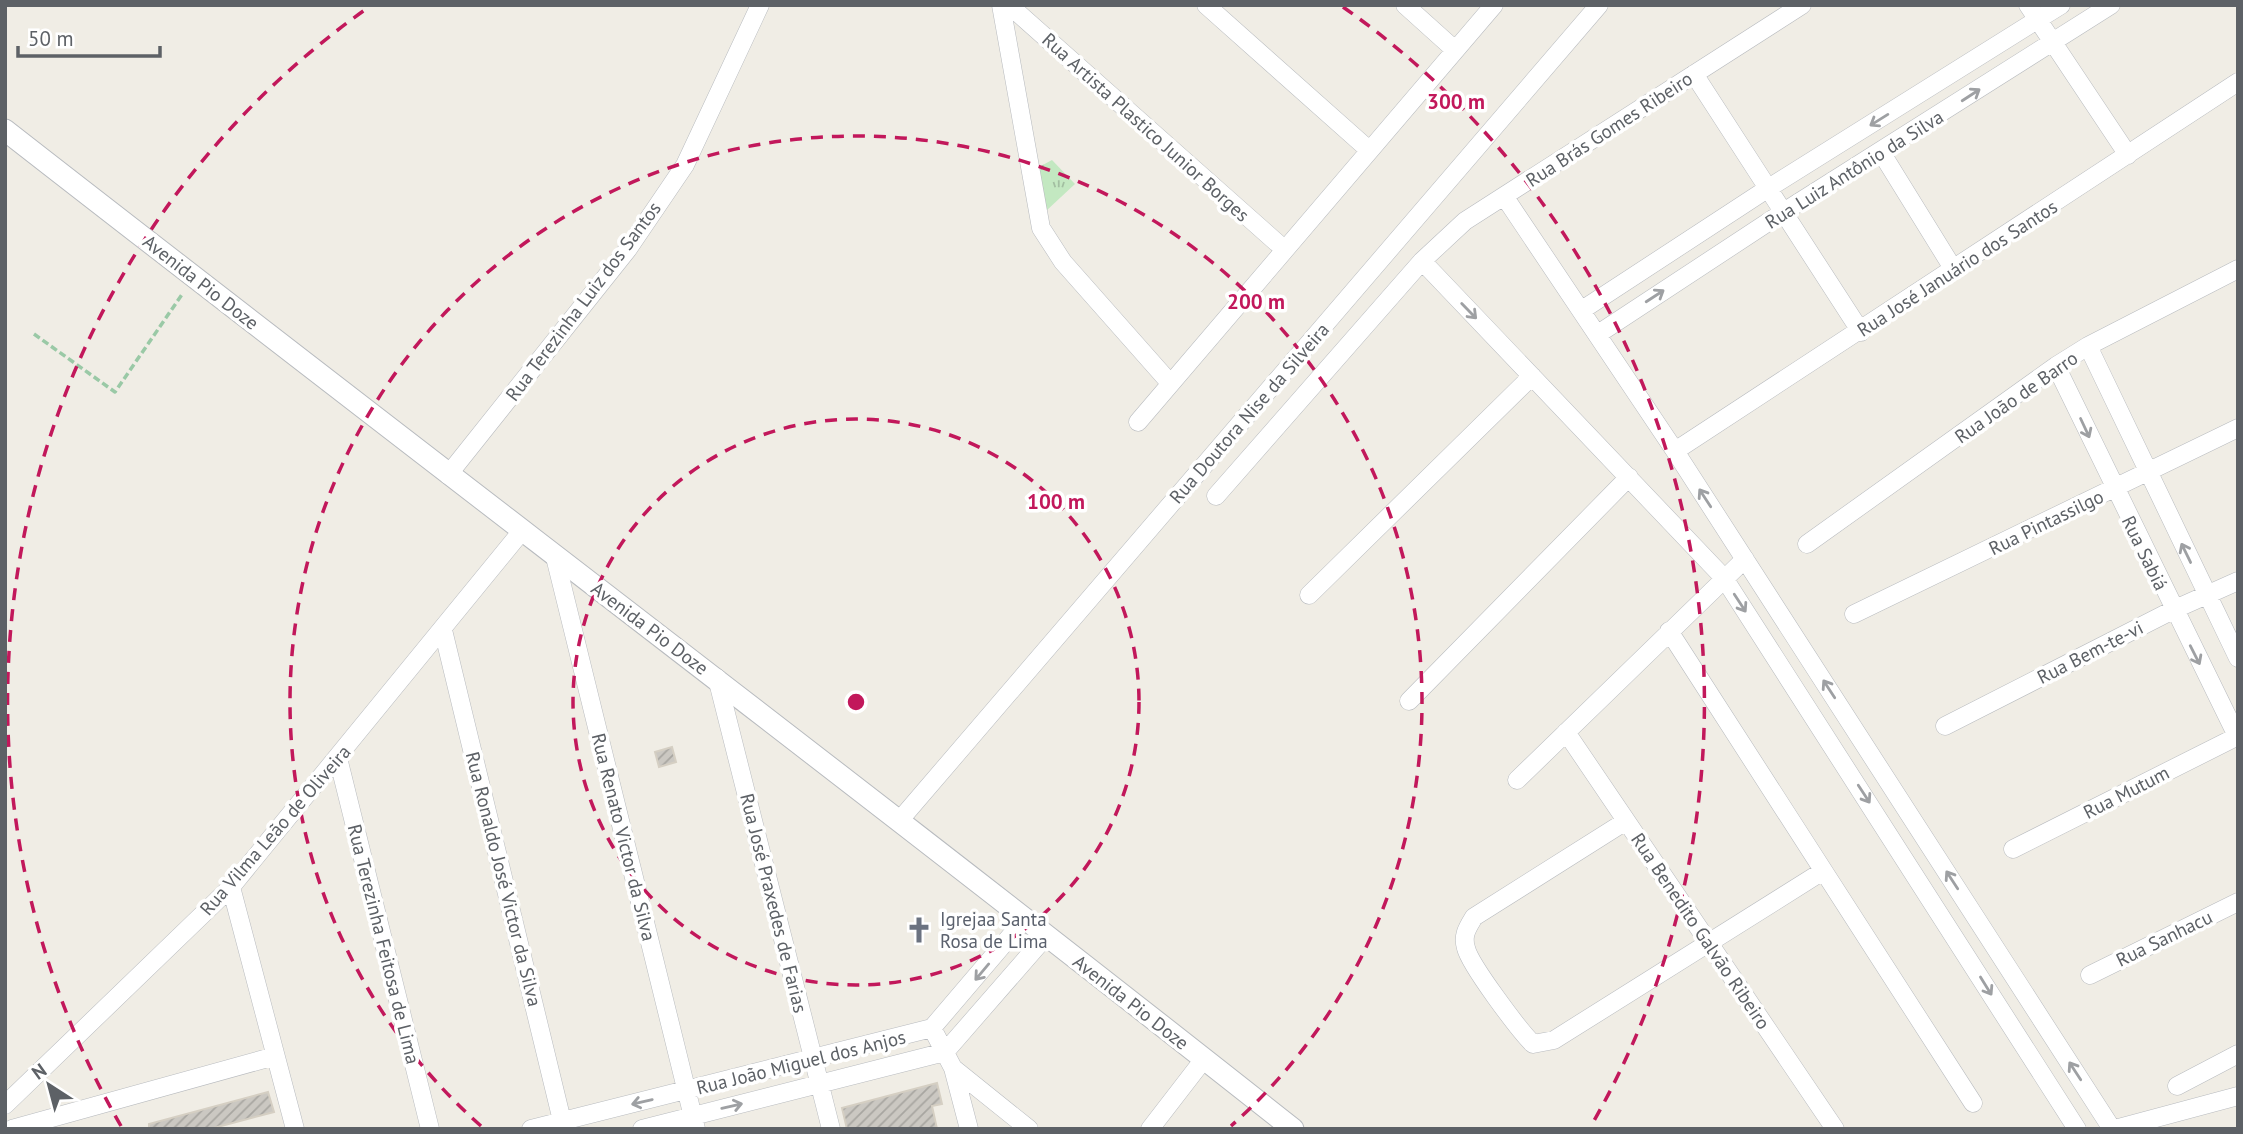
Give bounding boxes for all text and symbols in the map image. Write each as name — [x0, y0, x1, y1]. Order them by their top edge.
scale bar — [18, 14, 159, 58]
text: 50 m — [28, 25, 74, 52]
street label: Rua Artista Plastico Junior Borges — [1037, 27, 1255, 227]
street label: Rua Brás Gomes Ribeiro — [1521, 66, 1697, 192]
one-way arrow — [1960, 87, 1980, 101]
text: 300 m — [1427, 88, 1485, 115]
street label: Rua Luiz Antônio da Silva — [1760, 104, 1948, 234]
one-way arrow — [1869, 113, 1889, 127]
street label: Rua José Januário dos Santos — [1852, 194, 2062, 342]
street label: Rua Terezinha Luiz dos Santos — [500, 197, 666, 405]
street label: Avenida Pio Doze — [138, 229, 264, 335]
text: 200 m — [1227, 288, 1285, 315]
one-way arrow — [1645, 289, 1664, 304]
one-way arrow — [1461, 302, 1478, 319]
street label: Rua Doutora Nise da Silveira — [1164, 318, 1334, 508]
street label: Rua João de Barro — [1950, 346, 2082, 448]
one-way arrow — [2079, 417, 2093, 438]
street label: Rua Pintassilgo — [1985, 484, 2107, 560]
text: 100 m — [1027, 488, 1085, 515]
one-way arrow — [1698, 489, 1713, 508]
street label: Rua Sabiá — [2117, 512, 2173, 594]
one-way arrow — [2179, 543, 2193, 564]
street label: Avenida Pio Doze — [587, 576, 713, 680]
one-way arrow — [1734, 593, 1748, 613]
street label: Rua Bem-te-vi — [2033, 615, 2147, 689]
one-way arrow — [2189, 644, 2203, 665]
one-way arrow — [1821, 680, 1836, 699]
centre of rings — [844, 690, 868, 714]
street label: Rua Renato Victor da Silva — [587, 731, 661, 943]
street label: Rua Vilma Leão de Oliveira — [194, 740, 356, 920]
street label: Rua Ronaldo José Victor da Silva — [461, 749, 547, 1009]
street label: Rua Mutum — [2079, 760, 2173, 824]
one-way arrow — [1857, 784, 1871, 804]
street label: Rua José Praxedes de Farias — [735, 791, 813, 1015]
street label: Rua Terezinha Feitosa de Lima — [343, 822, 425, 1066]
street label: Rua Benedito Galvão Ribeiro — [1626, 828, 1776, 1034]
one-way arrow — [1945, 871, 1960, 890]
street label: Rua Sanhacu — [2112, 904, 2216, 972]
place label: Igrejaa Santa Rosa de Lima — [940, 907, 1048, 953]
church icon: Igrejaa Santa Rosa de Lima — [904, 915, 934, 945]
street label: Avenida Pio Doze — [1068, 949, 1194, 1055]
one-way arrow — [974, 962, 990, 980]
one-way arrow — [1979, 976, 1994, 995]
street label: Rua João Miguel dos Anjos — [694, 1024, 908, 1100]
north arrow — [14, 1050, 84, 1120]
text: N — [27, 1058, 51, 1085]
one-way arrow — [2068, 1062, 2082, 1082]
one-way arrow — [631, 1095, 654, 1109]
one-way arrow — [720, 1099, 743, 1113]

